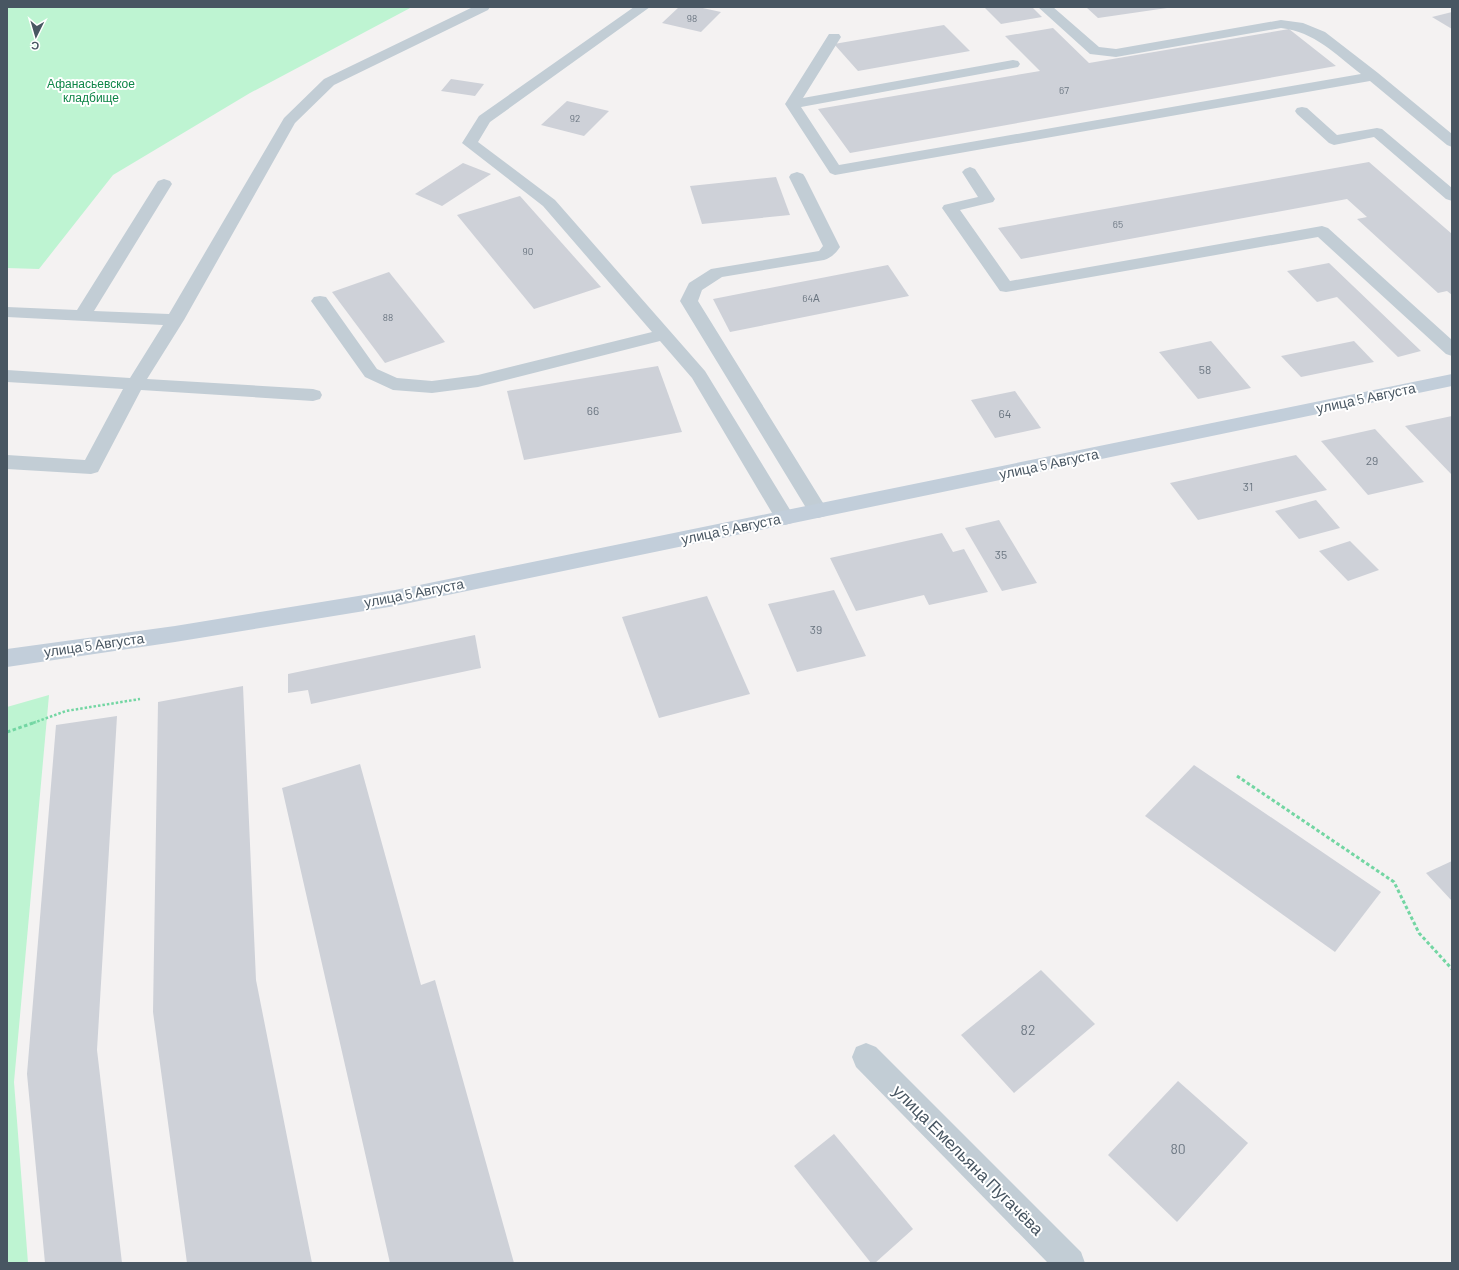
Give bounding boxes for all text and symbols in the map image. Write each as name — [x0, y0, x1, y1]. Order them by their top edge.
house number: 98 — [687, 12, 697, 24]
north arrow — [16, 16, 56, 56]
text: С — [31, 40, 40, 53]
park label: Афанасьевское кладбище — [47, 76, 135, 105]
house number: 67 — [1059, 84, 1069, 96]
house number: 92 — [570, 112, 580, 124]
house number: 65 — [1113, 218, 1123, 230]
house number: 90 — [523, 245, 533, 257]
house number: 64А — [802, 292, 820, 304]
house number: 88 — [383, 311, 393, 323]
house number: 58 — [1199, 362, 1211, 376]
street label: улица 5 Августа — [1315, 379, 1417, 416]
house number: 66 — [587, 403, 599, 417]
house number: 64 — [999, 406, 1011, 420]
street label: улица 5 Августа — [998, 445, 1100, 482]
house number: 29 — [1366, 453, 1378, 467]
house number: 31 — [1243, 479, 1253, 493]
street label: улица 5 Августа — [680, 510, 782, 547]
house number: 35 — [995, 547, 1007, 561]
street label: улица 5 Августа — [363, 574, 465, 610]
house number: 39 — [810, 622, 822, 636]
street label: улица 5 Августа — [43, 629, 145, 660]
house number: 82 — [1021, 1021, 1035, 1038]
street label: улица Емельяна Пугачёва — [889, 1080, 1048, 1239]
house number: 80 — [1170, 1140, 1186, 1157]

